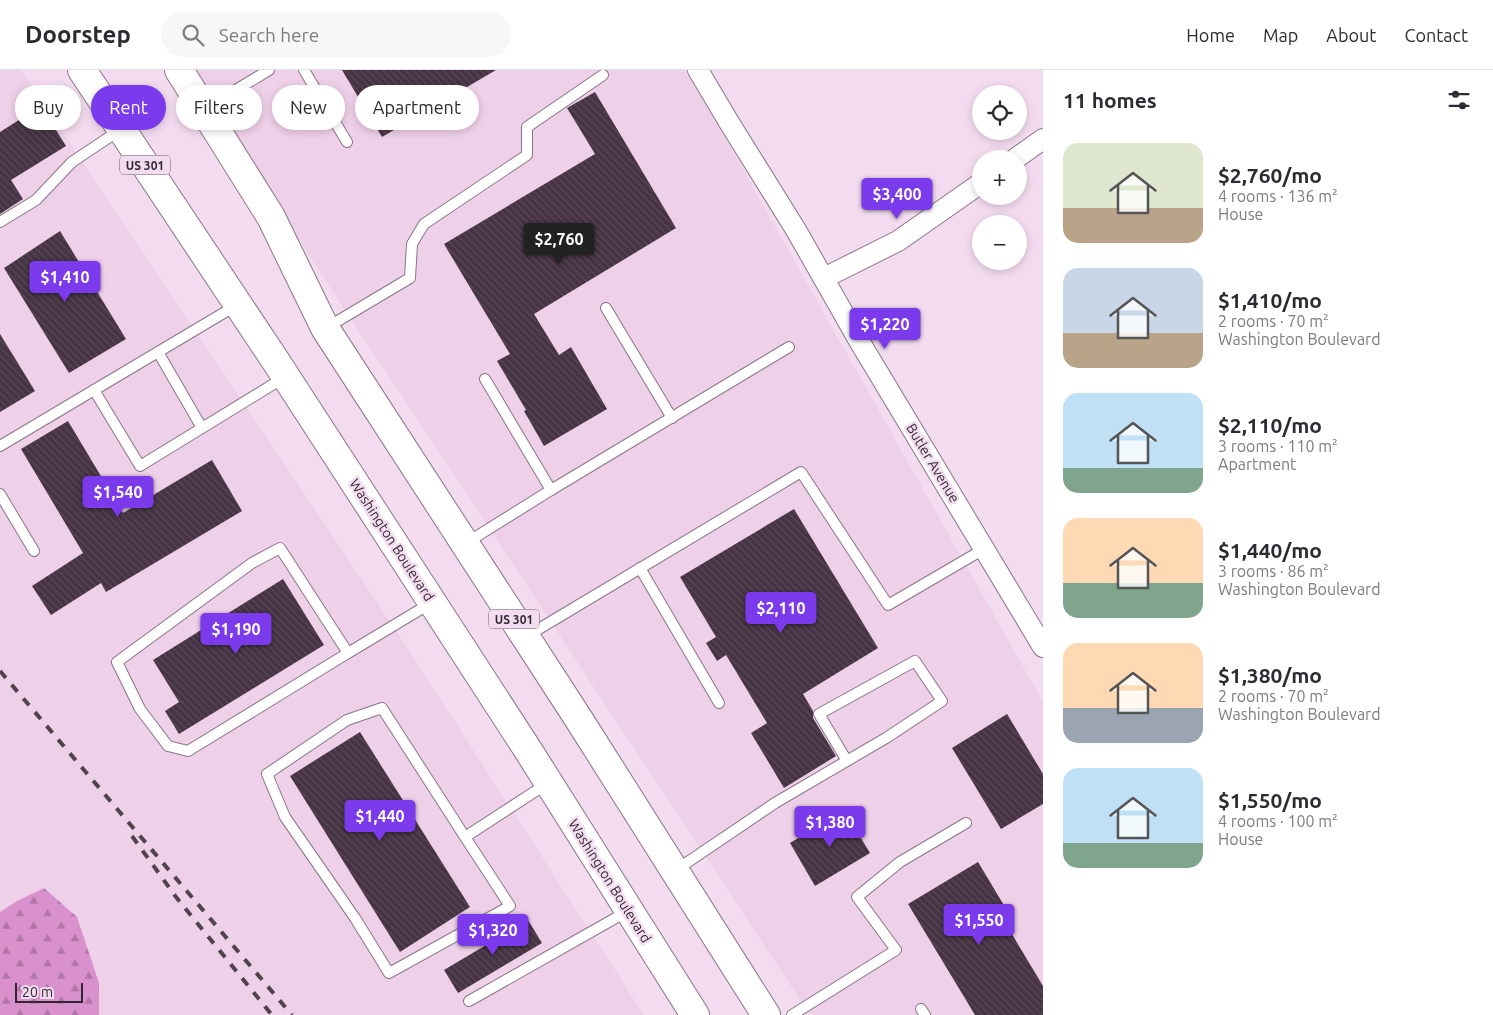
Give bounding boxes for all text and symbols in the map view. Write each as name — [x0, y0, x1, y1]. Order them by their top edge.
search box — [161, 12, 511, 57]
text: Doorstep — [25, 21, 131, 48]
icon: search — [179, 21, 207, 49]
text: Search here — [219, 24, 319, 46]
text: Home — [1186, 25, 1235, 45]
text: Map — [1263, 25, 1298, 45]
text: About — [1326, 25, 1376, 45]
text: Contact — [1404, 25, 1468, 45]
chip: Buy — [15, 85, 81, 130]
chip: Rent — [91, 85, 166, 130]
chip: Filters — [176, 85, 262, 130]
chip: New — [272, 85, 345, 130]
chip: Apartment — [355, 85, 479, 130]
map controls — [972, 85, 1027, 270]
button: locate — [972, 85, 1027, 140]
icon: filters — [1445, 86, 1473, 114]
text: 11 homes — [1063, 88, 1157, 112]
button: + — [972, 150, 1027, 205]
road number: US 301 — [120, 156, 170, 174]
icon: home — [1103, 163, 1163, 223]
text: $2,760/mo — [1218, 163, 1322, 187]
pin: $3,400 — [856, 178, 938, 220]
text: $3,400 — [872, 185, 922, 203]
text: 4 rooms · 136 m² — [1218, 187, 1338, 205]
text: House — [1218, 205, 1263, 223]
button: − — [972, 215, 1027, 270]
pin: $2,760 — [518, 222, 600, 265]
text: $2,760 — [534, 230, 584, 248]
pin: $1,410 — [24, 260, 106, 303]
text: $1,410 — [40, 268, 90, 286]
icon: home — [1103, 288, 1163, 348]
text: $1,410/mo — [1218, 288, 1322, 312]
pin: $1,220 — [844, 308, 926, 350]
text: 2 rooms · 70 m² — [1218, 312, 1329, 330]
text: $1,220 — [860, 315, 910, 333]
text: Washington Boulevard — [1218, 330, 1381, 348]
icon: home — [1103, 413, 1163, 473]
text: $2,110/mo — [1218, 413, 1322, 437]
street label: Butler Avenue — [903, 421, 963, 505]
text: 3 rooms · 110 m² — [1218, 437, 1338, 455]
text: Apartment — [1218, 455, 1296, 473]
pin: $1,540 — [77, 476, 159, 518]
street label: Washington Boulevard — [347, 476, 437, 604]
text: $1,540 — [93, 483, 143, 501]
icon: home — [1103, 538, 1163, 598]
text: $1,440/mo — [1218, 538, 1322, 562]
text: 3 rooms · 86 m² — [1218, 562, 1329, 580]
text: Washington Boulevard — [1218, 580, 1381, 598]
pin: $2,110 — [740, 592, 822, 634]
text: $2,110 — [756, 599, 806, 617]
road number: US 301 — [489, 610, 539, 628]
pin: $1,190 — [195, 612, 277, 655]
text: $1,190 — [211, 620, 261, 638]
icon: home — [1103, 663, 1163, 723]
text: $1,380/mo — [1218, 663, 1322, 687]
text: 2 rooms · 70 m² — [1218, 687, 1329, 705]
text: Washington Boulevard — [1218, 705, 1381, 723]
icon: home — [1103, 788, 1163, 848]
text: $1,550/mo — [1218, 788, 1322, 812]
pin: $1,440 — [339, 800, 421, 842]
pin: $1,380 — [789, 806, 871, 848]
text: $1,440 — [355, 807, 405, 825]
text: 4 rooms · 100 m² — [1218, 812, 1338, 830]
text: $1,380 — [805, 813, 855, 831]
street label: Washington Boulevard — [566, 816, 654, 946]
text: House — [1218, 830, 1263, 848]
pin: $1,550 — [938, 904, 1020, 946]
text: $1,550 — [954, 911, 1004, 929]
pin: $1,320 — [452, 914, 534, 956]
text: $1,320 — [468, 921, 518, 939]
scale bar — [15, 980, 82, 1003]
text: 20 m — [22, 984, 53, 1000]

